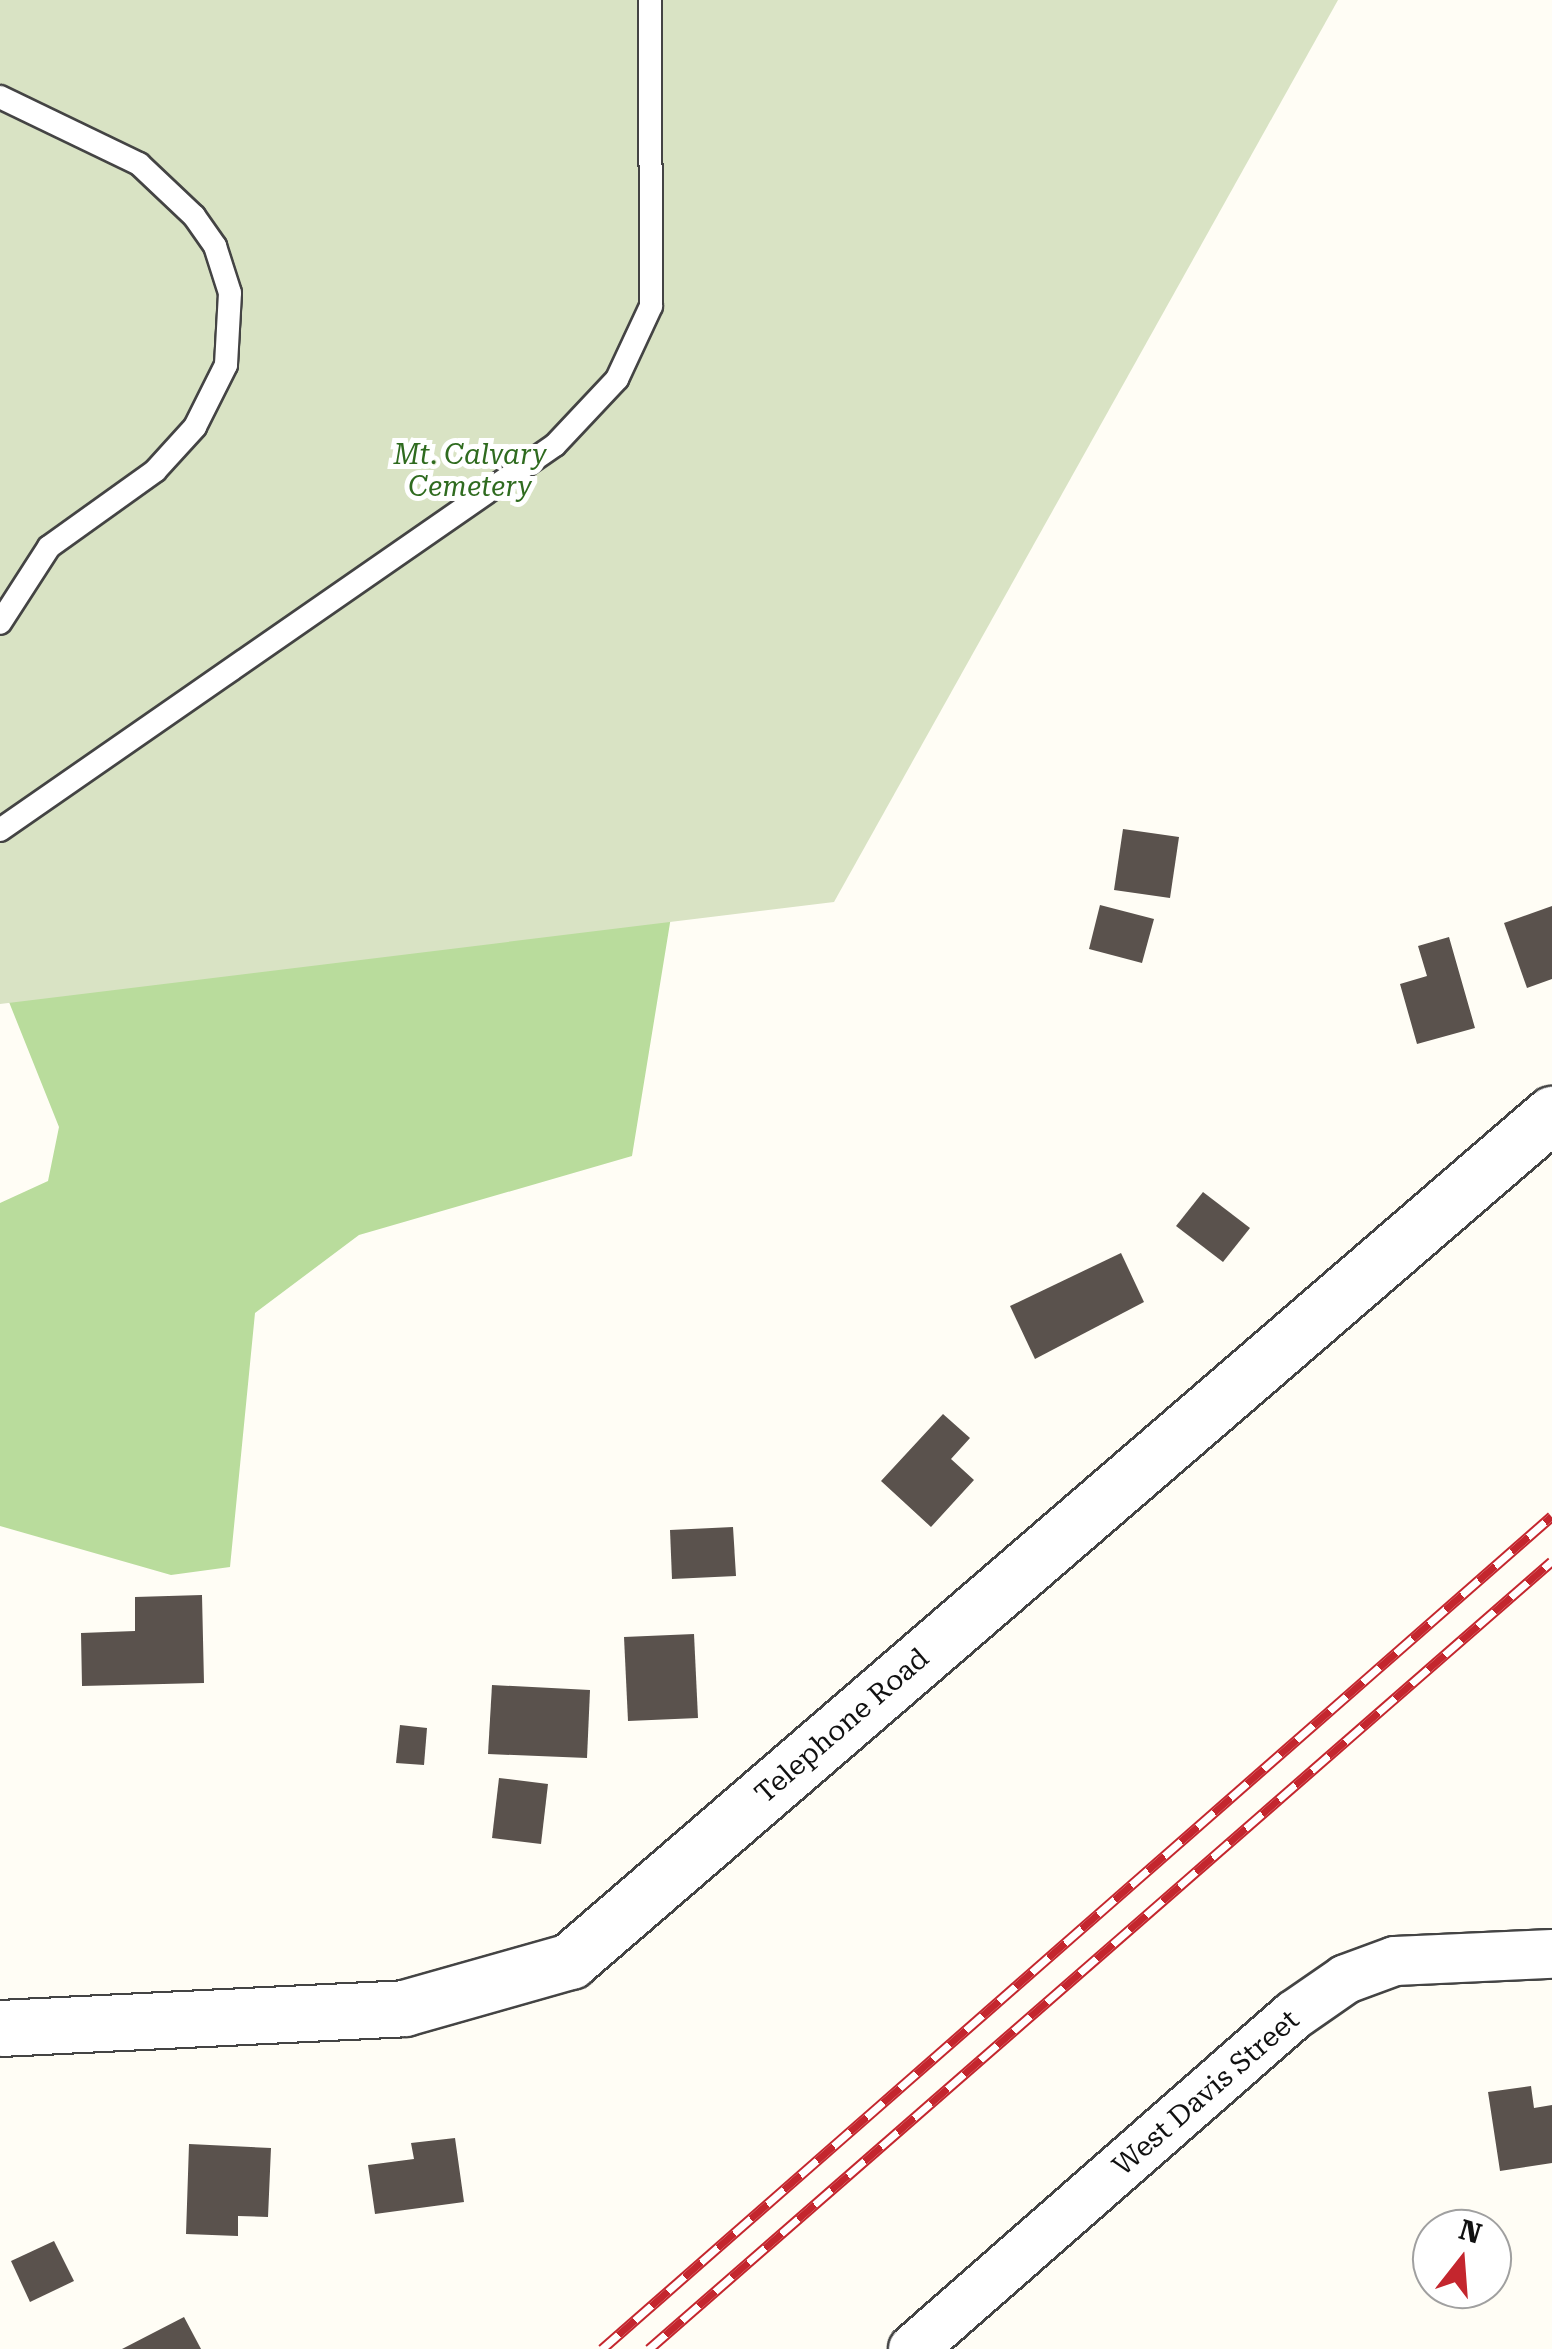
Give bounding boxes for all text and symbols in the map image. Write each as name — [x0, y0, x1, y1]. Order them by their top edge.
park label: Mt. Calvary Cemetery — [393, 438, 547, 504]
street label: Telephone Road — [748, 1642, 936, 1810]
street label: West Davis Street — [1106, 2003, 1306, 2183]
north arrow — [1412, 2209, 1512, 2309]
text: N — [1455, 2213, 1485, 2251]

